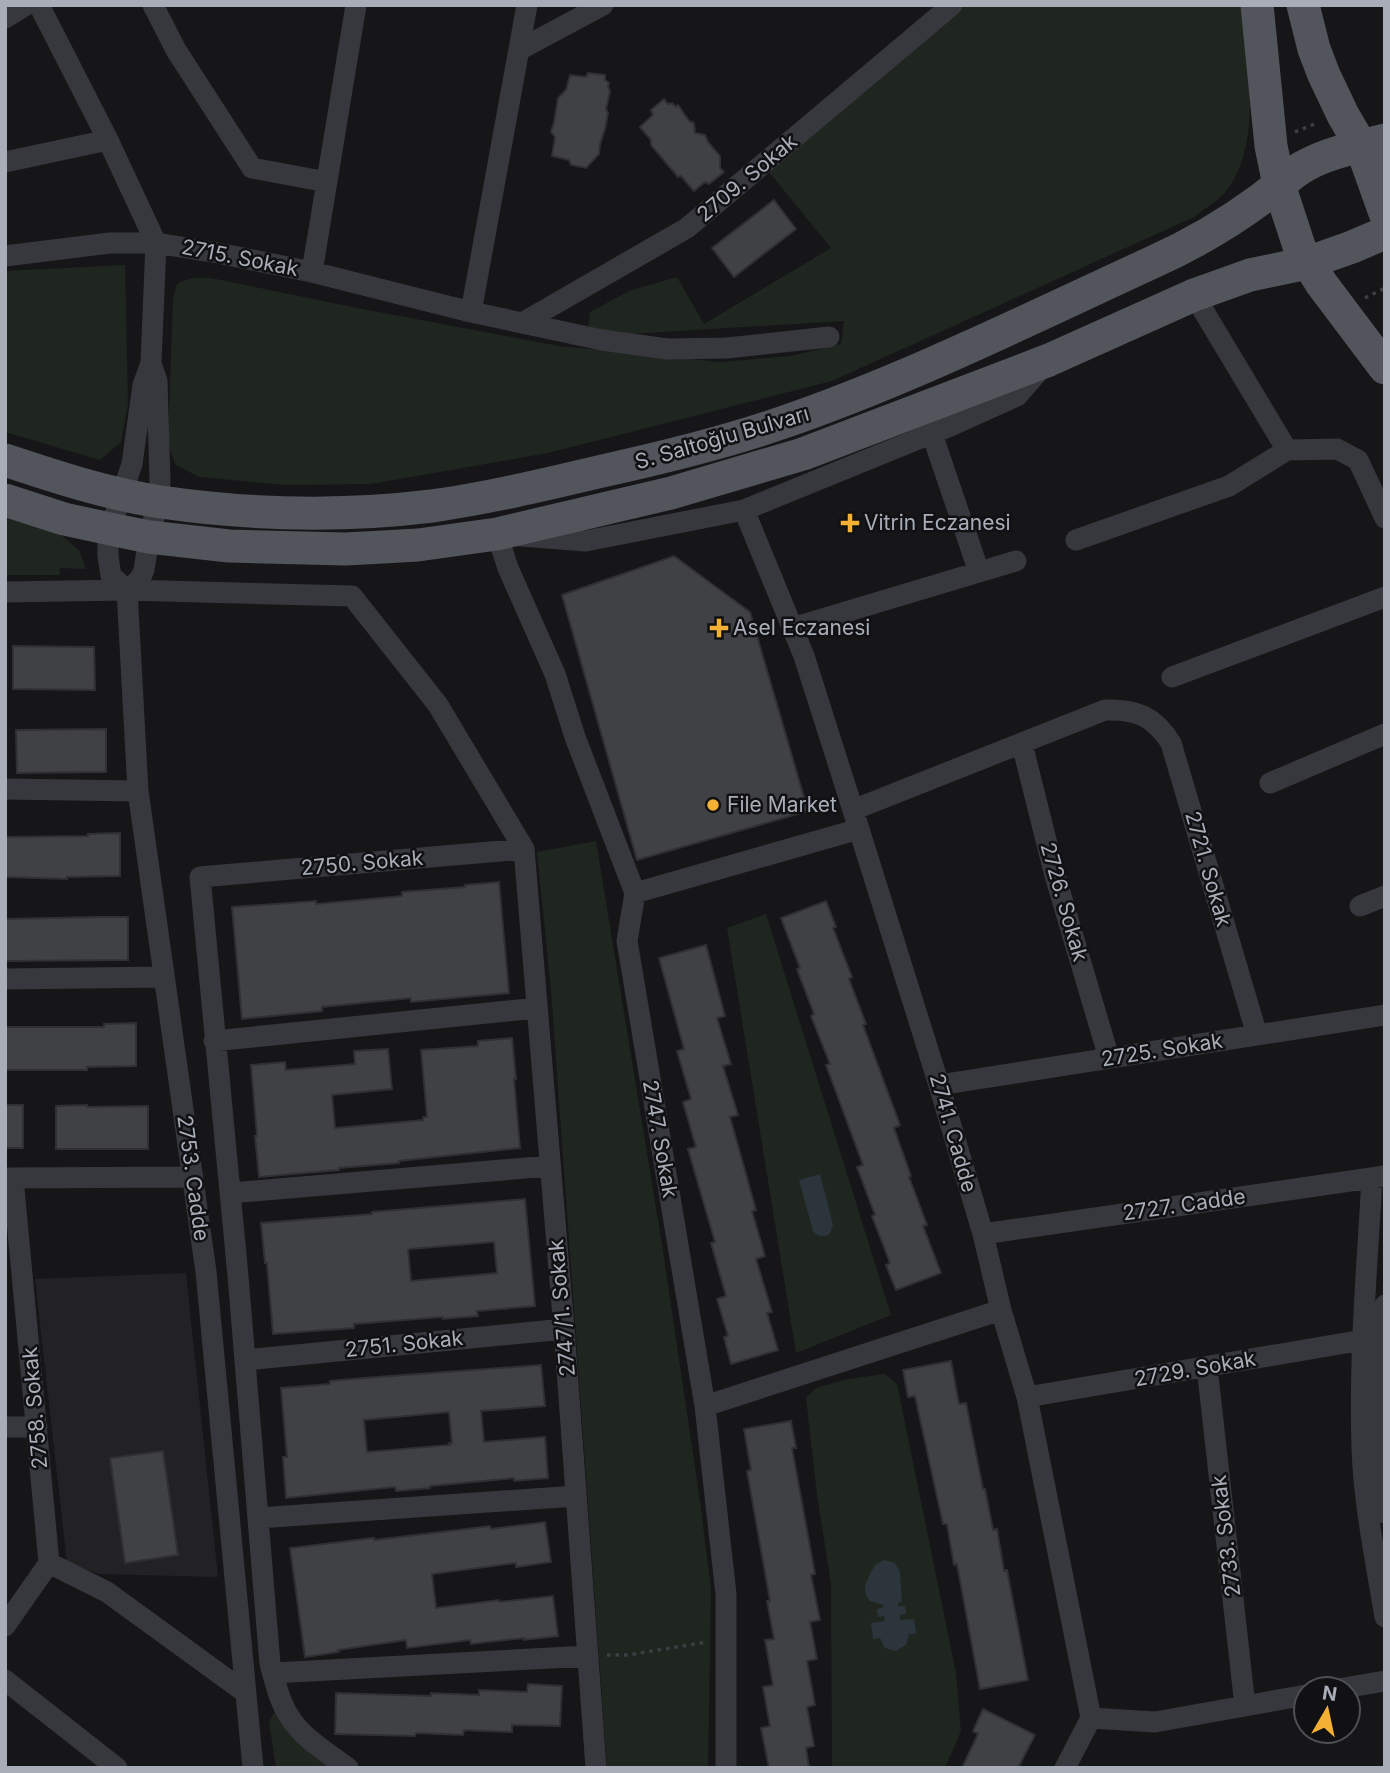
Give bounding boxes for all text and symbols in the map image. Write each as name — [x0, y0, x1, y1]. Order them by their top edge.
street label: 2709. Sokak — [692, 128, 802, 227]
street label: 2715. Sokak — [180, 234, 301, 281]
street label: S. Saltoğlu Bulvarı — [632, 401, 812, 474]
place label: Vitrin Eczanesi — [864, 510, 1011, 535]
marker: Vitrin Eczanesi — [842, 515, 858, 531]
place label: Asel Eczanesi — [733, 615, 870, 640]
marker: Asel Eczanesi — [711, 620, 727, 636]
place label: File Market — [727, 792, 837, 817]
marker: File Market — [705, 797, 721, 813]
street label: 2721. Sokak — [1180, 808, 1237, 930]
street label: 2726. Sokak — [1036, 839, 1094, 965]
street label: 2750. Sokak — [300, 845, 425, 880]
street label: 2725. Sokak — [1099, 1028, 1225, 1071]
street label: 2741. Cadde — [925, 1071, 982, 1195]
street label: 2747. Sokak — [638, 1078, 683, 1200]
street label: 2753. Cadde — [172, 1113, 215, 1242]
street label: 2727. Cadde — [1121, 1184, 1247, 1225]
street label: 2747/1. Sokak — [543, 1238, 580, 1378]
street label: 2751. Sokak — [344, 1325, 465, 1362]
street label: 2758. Sokak — [17, 1345, 52, 1470]
street label: 2729. Sokak — [1132, 1345, 1258, 1391]
street label: 2733. Sokak — [1206, 1473, 1245, 1598]
north arrow — [1292, 1675, 1362, 1745]
text: N — [1321, 1681, 1339, 1706]

